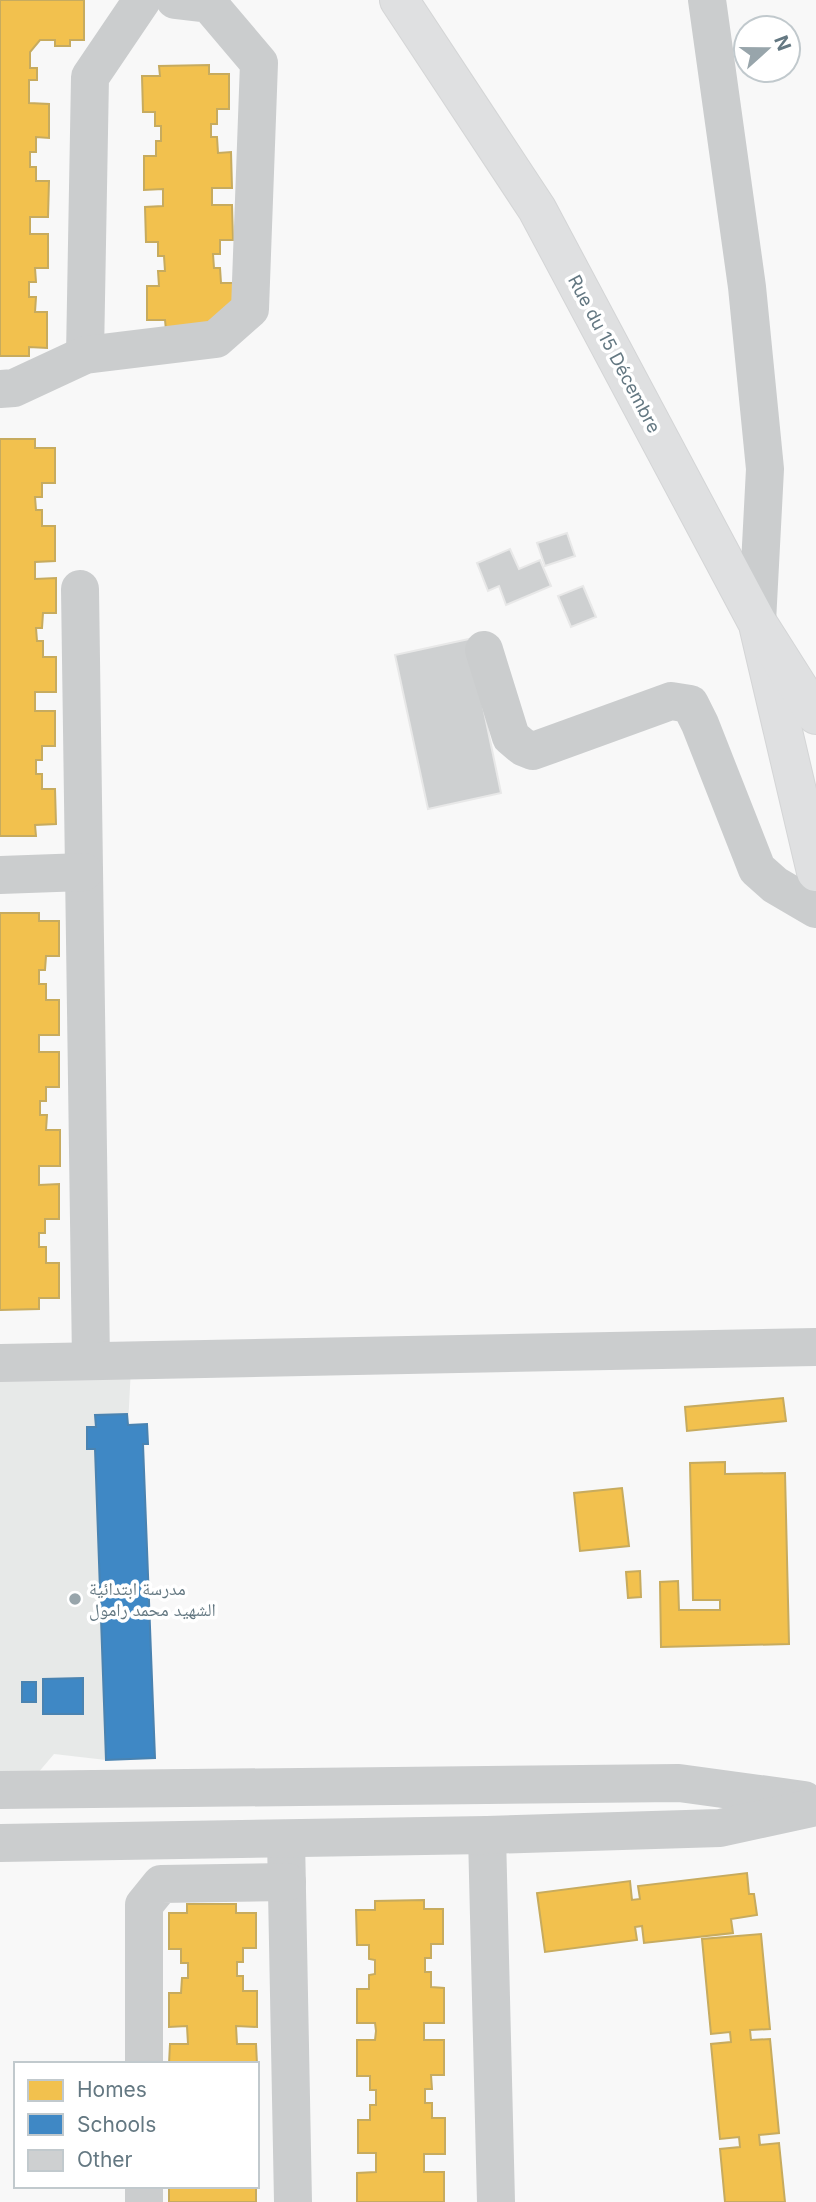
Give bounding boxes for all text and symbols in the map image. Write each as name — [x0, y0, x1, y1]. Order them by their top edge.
north arrow — [732, 14, 802, 84]
text: N — [769, 32, 796, 54]
street label: Rue du 15 Décembre — [564, 271, 665, 436]
place label: مدرسة ابتدائية الشهيد محمد رامول — [89, 1578, 216, 1621]
marker: مدرسة ابتدائية الشهيد محمد رامول — [67, 1591, 83, 1607]
legend — [14, 2062, 259, 2188]
text: Homes — [77, 2077, 147, 2102]
text: Schools — [77, 2112, 156, 2137]
text: Other — [77, 2147, 133, 2172]

